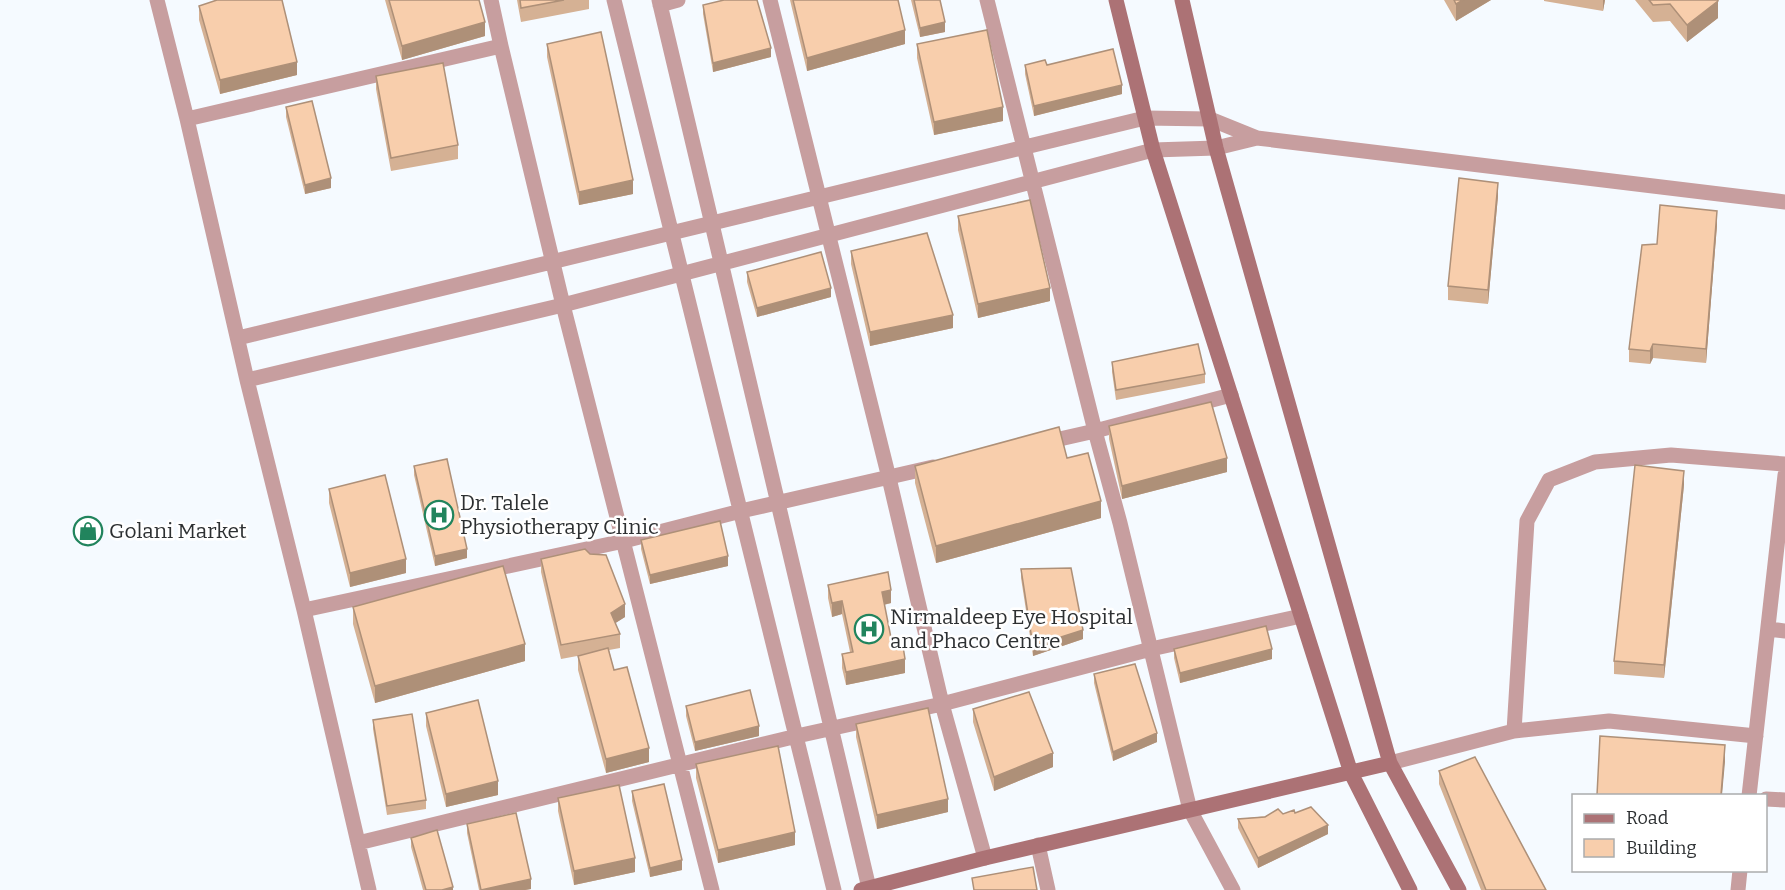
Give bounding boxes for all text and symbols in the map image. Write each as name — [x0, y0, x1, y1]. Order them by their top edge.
place label: Dr. Talele Physiotherapy Clinic — [460, 490, 659, 540]
hospital icon: Dr. Talele Physiotherapy Clinic — [423, 499, 455, 531]
shop icon: Golani Market — [72, 515, 104, 547]
place label: Golani Market — [109, 518, 247, 544]
place label: Nirmaldeep Eye Hospital and Phaco Centre — [890, 604, 1133, 654]
hospital icon: Nirmaldeep Eye Hospital and Phaco Centre — [853, 613, 885, 645]
legend — [1572, 794, 1767, 872]
text: Road — [1626, 807, 1669, 829]
text: Building — [1626, 837, 1697, 859]

